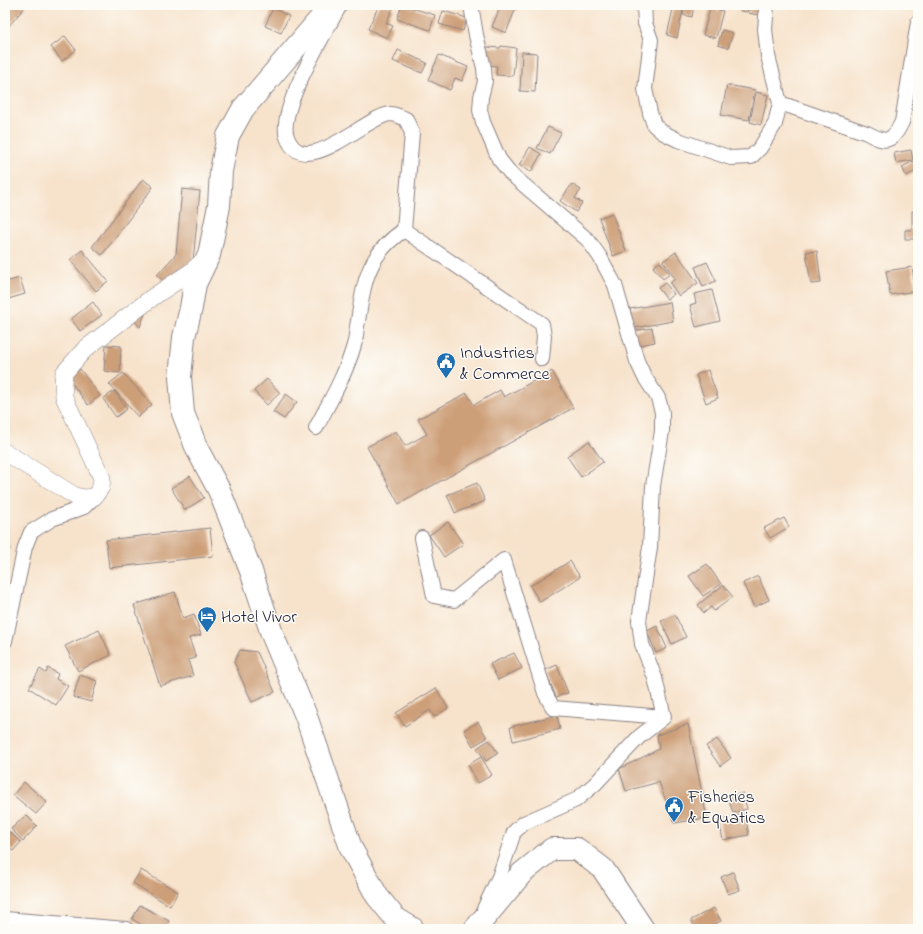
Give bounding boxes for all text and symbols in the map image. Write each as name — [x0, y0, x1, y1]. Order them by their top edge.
place label: Industries & Commerce — [460, 341, 551, 388]
public building icon: Industries & Commerce — [435, 351, 457, 379]
hotel icon: Hotel Vivor — [196, 605, 218, 633]
place label: Hotel Vivor — [221, 605, 297, 631]
place label: Fisheries & Equatics — [687, 785, 766, 832]
public building icon: Fisheries & Equatics — [663, 795, 685, 823]

